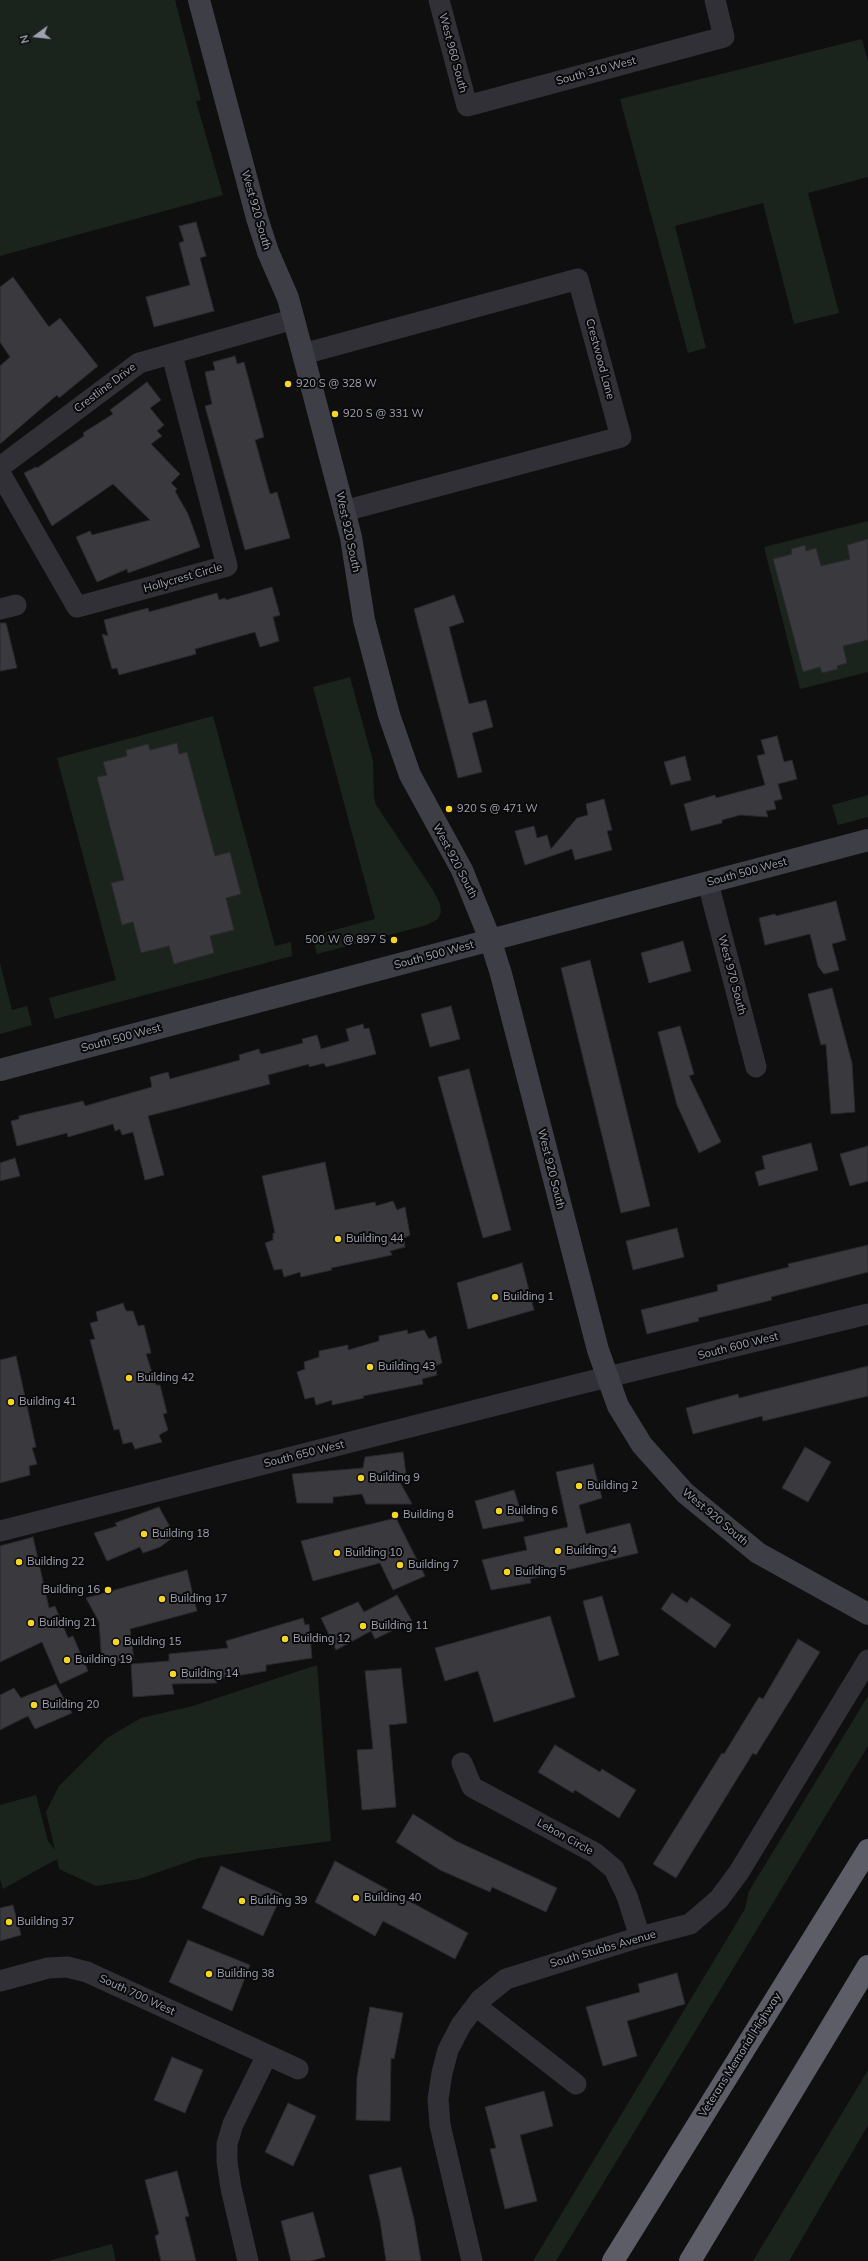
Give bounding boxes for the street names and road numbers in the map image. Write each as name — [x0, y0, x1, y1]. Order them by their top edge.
street label: West 960 South — [436, 12, 470, 94]
street label: South 310 West — [555, 54, 637, 88]
street label: West 920 South — [238, 169, 274, 251]
street label: Crestwood Lane — [583, 317, 617, 401]
street label: Crestline Drive — [72, 361, 138, 415]
street label: West 920 South — [333, 490, 363, 574]
street label: Hollycrest Circle — [142, 560, 224, 596]
street label: West 920 South — [430, 822, 480, 900]
street label: South 500 West — [706, 855, 788, 889]
street label: West 970 South — [715, 934, 749, 1016]
street label: South 500 West — [393, 938, 475, 972]
street label: South 500 West — [80, 1021, 162, 1055]
street label: West 920 South — [535, 1128, 567, 1210]
street label: South 600 West — [697, 1330, 779, 1362]
street label: South 650 West — [263, 1438, 345, 1470]
street label: West 920 South — [679, 1486, 751, 1548]
street label: Lebon Circle — [535, 1816, 595, 1858]
street label: South Stubbs Avenue — [549, 1928, 657, 1970]
street label: South 700 West — [97, 1972, 177, 2018]
street label: Veterans Memorial Highway — [696, 1990, 784, 2120]

